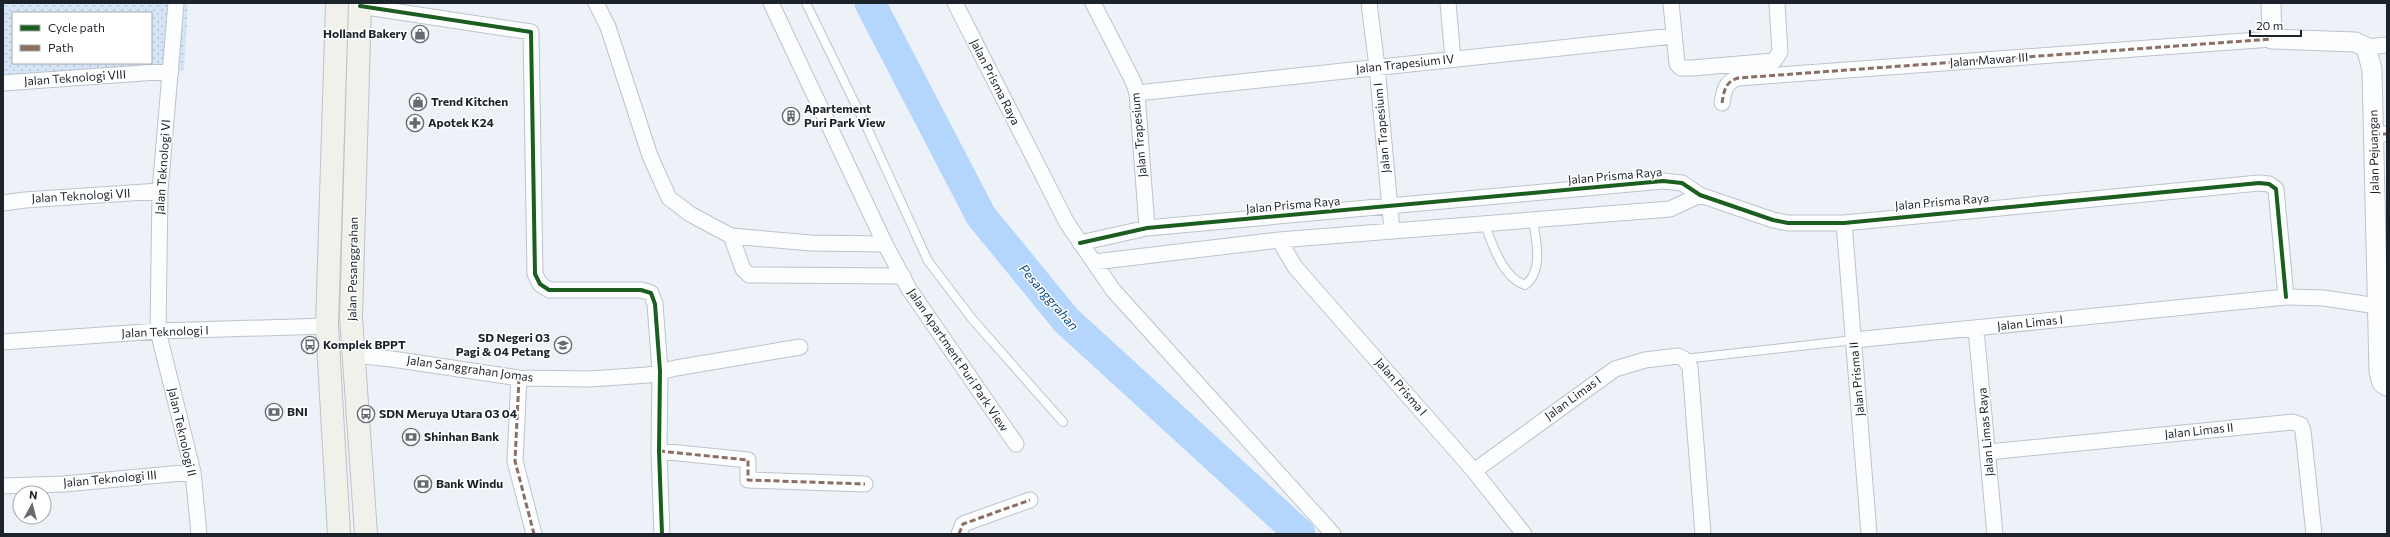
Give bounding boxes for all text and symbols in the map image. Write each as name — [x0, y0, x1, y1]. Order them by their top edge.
legend — [12, 12, 152, 64]
scale bar — [2250, 12, 2301, 38]
text: 20 m — [2256, 18, 2283, 32]
text: Cycle path — [48, 20, 105, 34]
shop icon: Holland Bakery — [410, 24, 430, 44]
place label: Holland Bakery — [323, 26, 407, 40]
street label: Jalan Prisma Raya — [967, 36, 1024, 127]
text: Path — [48, 40, 74, 54]
street label: Jalan Mawar III — [1949, 49, 2029, 70]
street label: Jalan Trapesium IV — [1355, 51, 1455, 76]
street label: Jalan Teknologi VIII — [23, 66, 127, 89]
street label: Jalan Trapesium I — [1370, 82, 1393, 174]
shop icon: Trend Kitchen — [408, 92, 428, 112]
street label: Jalan Trapesium — [1127, 92, 1150, 178]
place label: Trend Kitchen — [431, 94, 508, 108]
place label: Apartement Puri Park View — [804, 101, 885, 129]
building icon: Apartement Puri Park View — [781, 106, 801, 126]
street label: Jalan Pejuangan — [2365, 110, 2382, 194]
pharmacy icon: Apotek K24 — [405, 113, 425, 133]
place label: Apotek K24 — [428, 115, 494, 129]
street label: Jalan Teknologi VI — [152, 119, 173, 215]
street label: Jalan Prisma Raya — [1567, 164, 1663, 187]
street label: Jalan Teknologi VII — [31, 185, 131, 206]
street label: Jalan Prisma Raya — [1894, 190, 1990, 213]
street label: Jalan Prisma Raya — [1245, 193, 1341, 216]
street label: Jalan Pesanggrahan — [344, 217, 361, 321]
water label: Pesanggrahan — [1016, 261, 1082, 333]
street label: Jalan Apartment Puri Park View — [905, 285, 1012, 434]
street label: Jalan Limas I — [1996, 312, 2064, 333]
street label: Jalan Teknologi I — [121, 322, 209, 341]
place label: SD Negeri 03 Pagi & 04 Petang — [456, 330, 550, 358]
bus stop icon: Komplek BPPT — [300, 335, 320, 355]
school or university icon: SD Negeri 03 Pagi & 04 Petang — [553, 335, 573, 355]
place label: Komplek BPPT — [323, 337, 406, 351]
street label: Jalan Prisma II — [1846, 341, 1867, 417]
street label: Jalan Sanggrahan Jomas — [406, 352, 534, 385]
street label: Jalan Prisma I — [1372, 355, 1431, 419]
street label: Jalan Limas I — [1542, 372, 1604, 423]
street label: Jalan Teknologi II — [165, 386, 200, 478]
street label: Jalan Limas Raya — [1974, 387, 1997, 477]
bank icon: BNI — [264, 402, 284, 422]
place label: BNI — [287, 404, 308, 418]
bus stop icon: SDN Meruya Utara 03 04 — [356, 404, 376, 424]
place label: SDN Meruya Utara 03 04 — [379, 406, 518, 420]
street label: Jalan Limas II — [2164, 419, 2234, 442]
bank icon: Shinhan Bank — [401, 427, 421, 447]
place label: Shinhan Bank — [424, 429, 499, 443]
street label: Jalan Teknologi III — [62, 467, 157, 490]
bank icon: Bank Windu — [413, 474, 433, 494]
place label: Bank Windu — [436, 476, 503, 490]
north arrow — [12, 485, 52, 525]
text: N — [28, 488, 38, 502]

